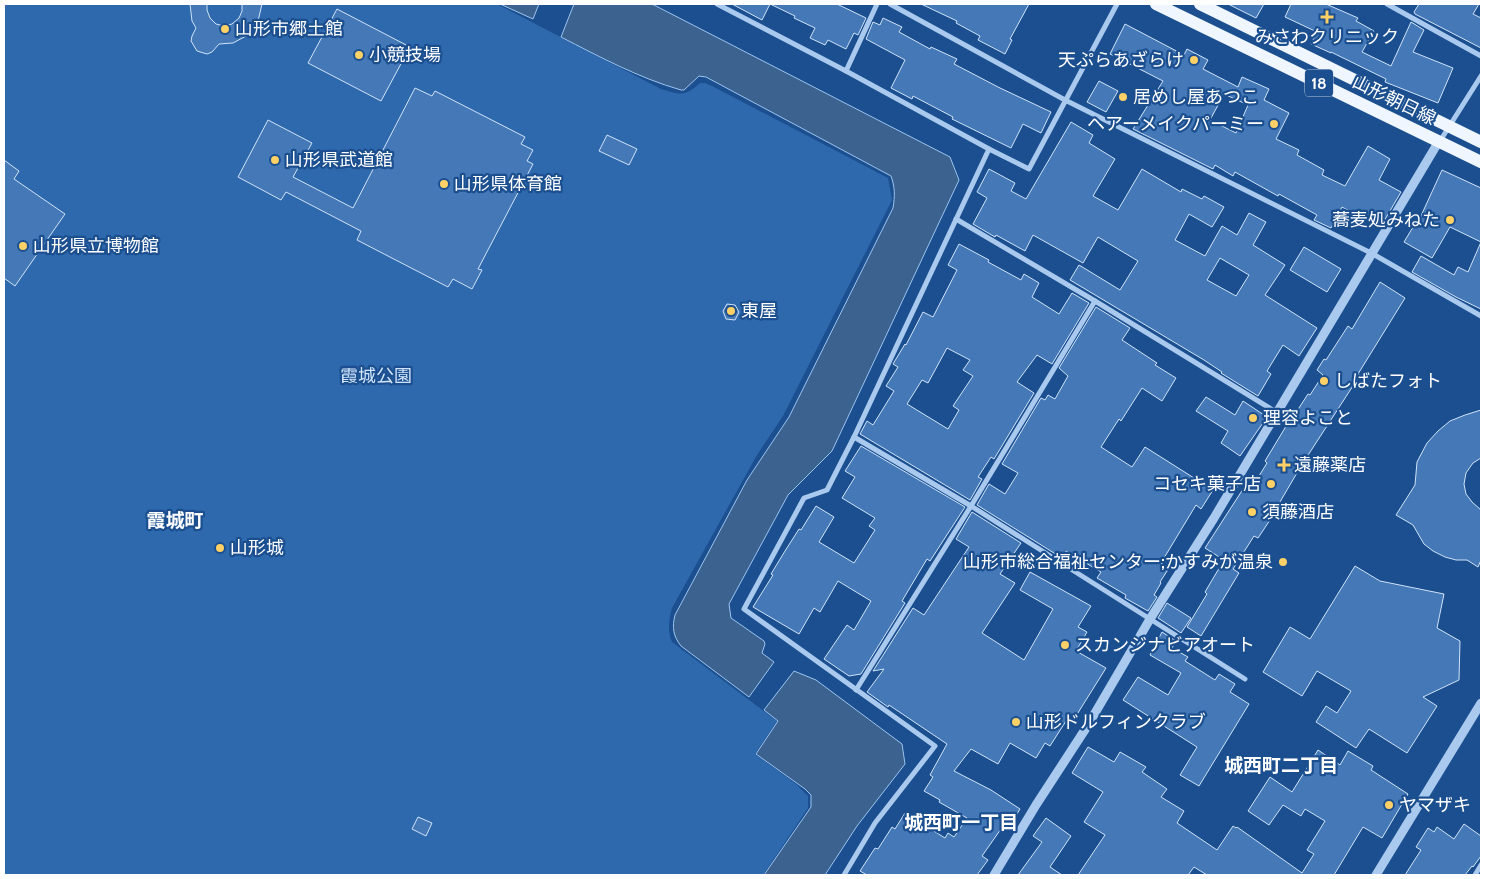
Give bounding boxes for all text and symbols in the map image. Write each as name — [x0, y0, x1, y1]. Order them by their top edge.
marker: みさわクリニック — [1320, 10, 1334, 24]
place label: 山形市郷土館 — [235, 18, 343, 40]
marker: 山形市郷土館 — [219, 23, 231, 35]
place label: みさわクリニック — [1255, 26, 1399, 48]
place label: 小競技場 — [369, 44, 441, 66]
marker: 小競技場 — [353, 49, 365, 61]
place label: 天ぷらあざらけ — [1058, 49, 1184, 71]
marker: 天ぷらあざらけ — [1188, 54, 1200, 66]
road number: 18 — [1305, 70, 1333, 96]
street label: 山形朝日線 — [1349, 70, 1439, 130]
place label: 居めし屋あつこ — [1133, 86, 1259, 108]
marker: 居めし屋あつこ — [1117, 91, 1129, 103]
place label: ヘアーメイクパーミー — [1087, 113, 1264, 135]
marker: ヘアーメイクパーミー — [1268, 118, 1280, 130]
place label: 山形県武道館 — [285, 149, 393, 171]
marker: 山形県武道館 — [269, 154, 281, 166]
place label: 山形県体育館 — [454, 173, 562, 195]
marker: 山形県体育館 — [438, 178, 450, 190]
place label: 蕎麦処みねた — [1332, 209, 1440, 231]
marker: 蕎麦処みねた — [1444, 214, 1456, 226]
place label: 山形県立博物館 — [33, 235, 159, 257]
marker: 山形県立博物館 — [17, 240, 29, 252]
place label: 東屋 — [741, 300, 777, 322]
marker: 東屋 — [725, 305, 737, 317]
park label: 霞城公園 — [340, 365, 412, 387]
place label: しばたフォト — [1334, 370, 1442, 392]
marker: しばたフォト — [1318, 375, 1330, 387]
place label: 理容よこと — [1263, 407, 1353, 429]
marker: 理容よこと — [1247, 412, 1259, 424]
place label: 遠藤薬店 — [1294, 454, 1366, 476]
marker: 遠藤薬店 — [1278, 459, 1290, 471]
place label: コセキ菓子店 — [1153, 473, 1261, 495]
marker: コセキ菓子店 — [1265, 478, 1277, 490]
place label: 須藤酒店 — [1262, 501, 1334, 523]
marker: 須藤酒店 — [1246, 506, 1258, 518]
district label: 霞城町 — [146, 509, 204, 532]
place label: 山形城 — [230, 537, 284, 559]
marker: 山形城 — [214, 542, 226, 554]
place label: 山形市総合福祉センター;かすみが温泉 — [963, 551, 1273, 573]
marker: 山形市総合福祉センター;かすみが温泉 — [1277, 556, 1289, 568]
place label: スカンジナビアオート — [1075, 634, 1255, 656]
marker: スカンジナビアオート — [1059, 639, 1071, 651]
place label: 山形ドルフィンクラブ — [1026, 711, 1206, 733]
marker: 山形ドルフィンクラブ — [1010, 716, 1022, 728]
district label: 城西町二丁目 — [1224, 754, 1338, 777]
place label: ヤマザキ — [1399, 794, 1471, 816]
marker: ヤマザキ — [1383, 799, 1395, 811]
district label: 城西町一丁目 — [904, 811, 1018, 834]

